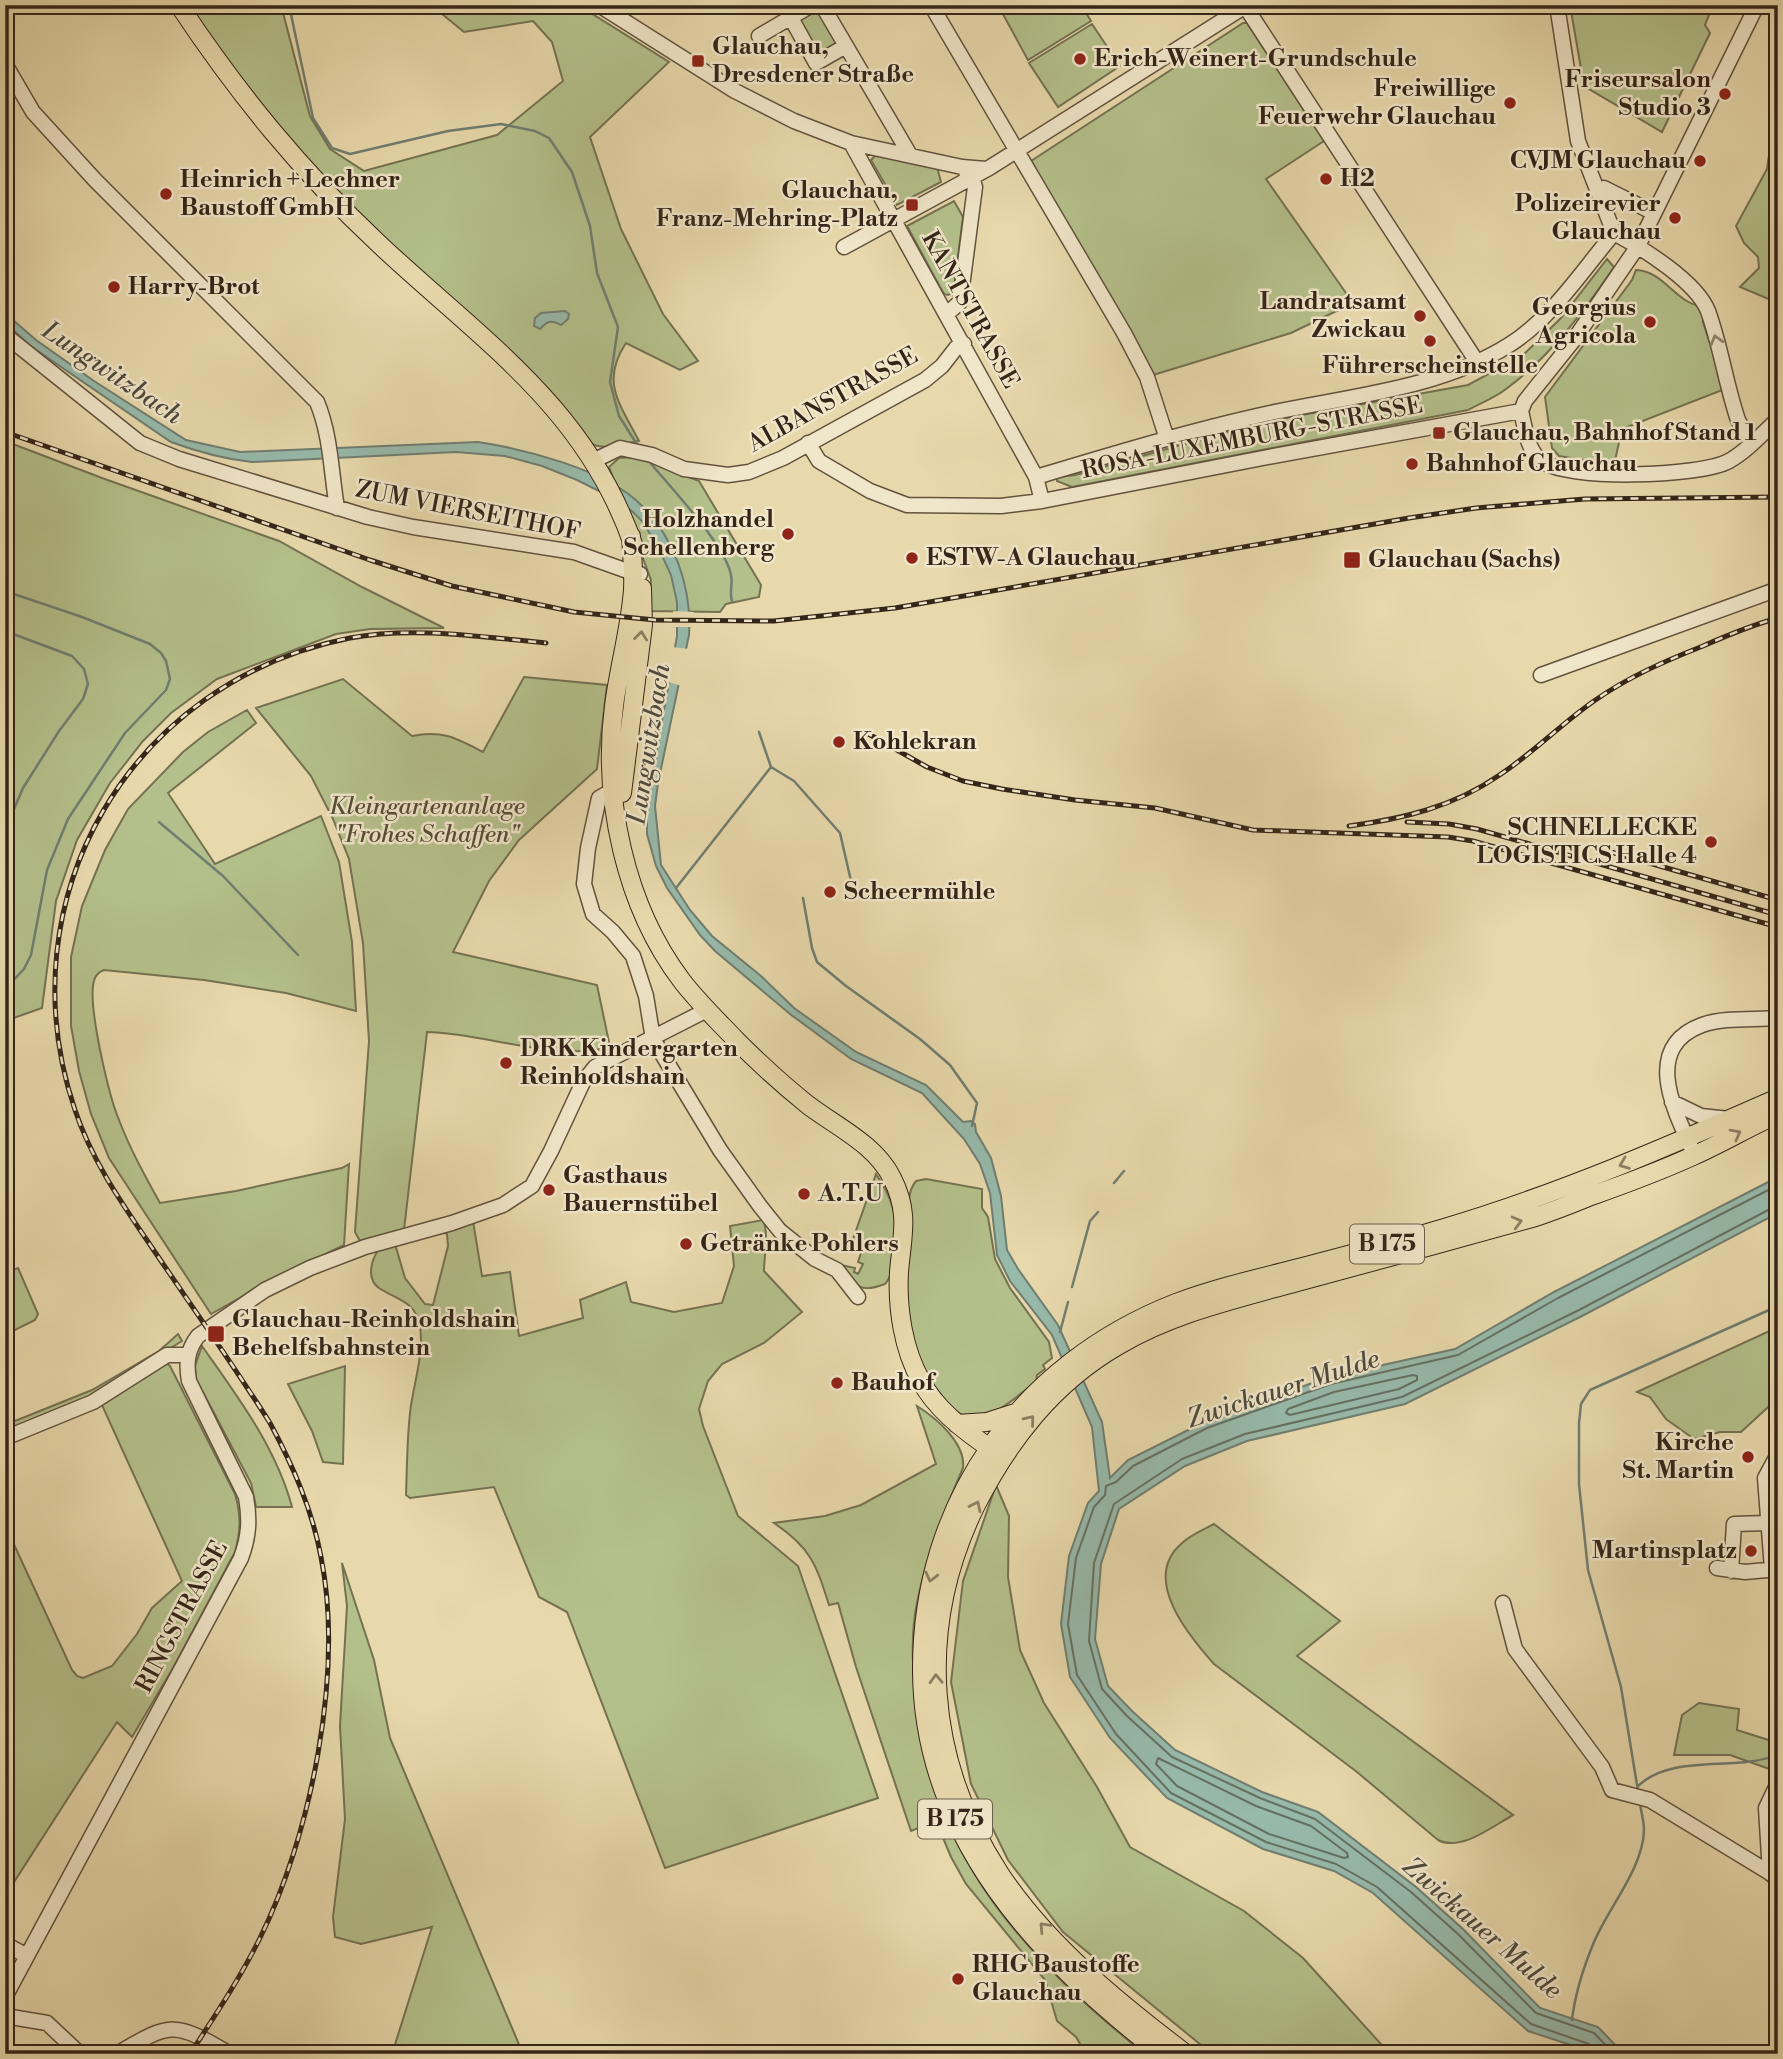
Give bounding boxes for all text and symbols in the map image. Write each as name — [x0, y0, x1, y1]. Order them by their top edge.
place label: Glauchau, Dresdener Straße — [712, 32, 914, 90]
place label: Erich-Weinert-Grundschule — [1094, 44, 1417, 74]
marker: Erich-Weinert-Grundschule — [1072, 51, 1088, 67]
marker: Glauchau, Dresdener Straße — [690, 53, 706, 69]
place label: Friseursalon Studio 3 — [1565, 65, 1711, 123]
place label: Freiwillige Feuerwehr Glauchau — [1258, 74, 1496, 132]
marker: Friseursalon Studio 3 — [1717, 86, 1733, 102]
marker: Freiwillige Feuerwehr Glauchau — [1502, 95, 1518, 111]
place label: CVJM Glauchau — [1510, 146, 1686, 176]
marker: CVJM Glauchau — [1692, 153, 1708, 169]
place label: H2 — [1340, 164, 1375, 194]
place label: Heinrich + Lechner Baustoff GmbH — [180, 165, 400, 223]
marker: H2 — [1318, 171, 1334, 187]
place label: Glauchau, Franz-Mehring-Platz — [656, 176, 898, 234]
marker: Heinrich + Lechner Baustoff GmbH — [158, 186, 174, 202]
place label: Polizeirevier Glauchau — [1515, 189, 1661, 247]
marker: Glauchau, Franz-Mehring-Platz — [904, 197, 920, 213]
marker: Polizeirevier Glauchau — [1667, 210, 1683, 226]
street label: KANTSTRASSE — [914, 226, 1026, 394]
place label: Harry-Brot — [128, 272, 260, 302]
marker: Harry-Brot — [106, 279, 122, 295]
place label: Landratsamt Zwickau — [1260, 287, 1406, 345]
place label: Georgius Agricola — [1532, 293, 1637, 351]
marker: Landratsamt Zwickau — [1412, 308, 1428, 324]
water label: Lungwitzbach — [35, 314, 188, 432]
marker: Georgius Agricola — [1642, 314, 1658, 330]
marker: Führerscheinstelle — [1422, 333, 1438, 349]
one-way arrow — [1709, 334, 1724, 346]
street label: ALBANSTRASSE — [742, 341, 923, 460]
place label: Führerscheinstelle — [1322, 351, 1538, 381]
street label: ROSA-LUXEMBURG-STRASSE — [1079, 390, 1425, 486]
place label: Glauchau, Bahnhof Stand 1 — [1453, 418, 1757, 448]
marker: Glauchau, Bahnhof Stand 1 — [1431, 425, 1447, 441]
place label: Bahnhof Glauchau — [1426, 449, 1637, 479]
marker: Bahnhof Glauchau — [1404, 456, 1420, 472]
street label: ZUM VIERSEITHOF — [353, 474, 583, 548]
place label: Holzhandel Schellenberg — [623, 505, 775, 563]
marker: Holzhandel Schellenberg — [780, 526, 796, 542]
place label: ESTW-A Glauchau — [926, 543, 1136, 573]
place label: Glauchau (Sachs) — [1368, 545, 1560, 575]
marker: ESTW-A Glauchau — [904, 550, 920, 566]
marker: Glauchau (Sachs) — [1342, 550, 1362, 570]
one-way arrow — [634, 630, 649, 642]
water label: Lungwitzbach — [620, 661, 678, 827]
place label: Kohlekran — [853, 727, 977, 757]
marker: Kohlekran — [831, 734, 847, 750]
park label: Kleingartenanlage "Frohes Schaffen" — [329, 792, 525, 850]
place label: SCHNELLECKE LOGISTICS Halle 4 — [1476, 813, 1697, 871]
marker: SCHNELLECKE LOGISTICS Halle 4 — [1703, 834, 1719, 850]
place label: Scheermühle — [844, 877, 995, 907]
marker: Scheermühle — [822, 884, 838, 900]
place label: DRK Kindergarten Reinholdshain — [520, 1034, 738, 1092]
marker: DRK Kindergarten Reinholdshain — [498, 1055, 514, 1071]
one-way arrow — [1729, 1129, 1742, 1142]
one-way arrow — [1619, 1156, 1631, 1170]
place label: Gasthaus Bauernstübel — [563, 1161, 718, 1219]
place label: A.T.U — [817, 1179, 884, 1209]
marker: Gasthaus Bauernstübel — [541, 1182, 557, 1198]
marker: A.T.U — [796, 1186, 812, 1202]
one-way arrow — [1511, 1216, 1523, 1230]
road number: B 175 — [1350, 1224, 1424, 1264]
place label: Getränke Pohlers — [700, 1229, 899, 1259]
marker: Getränke Pohlers — [678, 1236, 694, 1252]
place label: Glauchau-Reinholdshain Behelfsbahnstein — [232, 1305, 516, 1363]
marker: Glauchau-Reinholdshain Behelfsbahnstein — [206, 1324, 226, 1344]
water label: Zwickauer Mulde — [1183, 1343, 1383, 1435]
place label: Bauhof — [851, 1368, 936, 1398]
marker: Bauhof — [829, 1375, 845, 1391]
one-way arrow — [1022, 1416, 1034, 1429]
place label: Kirche St. Martin — [1622, 1428, 1734, 1486]
marker: Kirche St. Martin — [1740, 1449, 1756, 1465]
one-way arrow — [968, 1501, 982, 1513]
street label: RINGSTRASSE — [129, 1536, 235, 1698]
place label: Martinsplatz — [1592, 1536, 1737, 1566]
marker: Martinsplatz — [1743, 1543, 1759, 1559]
one-way arrow — [925, 1571, 939, 1583]
one-way arrow — [929, 1673, 944, 1684]
road number: B 175 — [918, 1800, 992, 1838]
water label: Zwickauer Mulde — [1396, 1850, 1568, 2006]
one-way arrow — [1039, 1922, 1052, 1935]
place label: RHG Baustoffe Glauchau — [972, 1950, 1140, 2008]
marker: RHG Baustoffe Glauchau — [950, 1971, 966, 1987]

